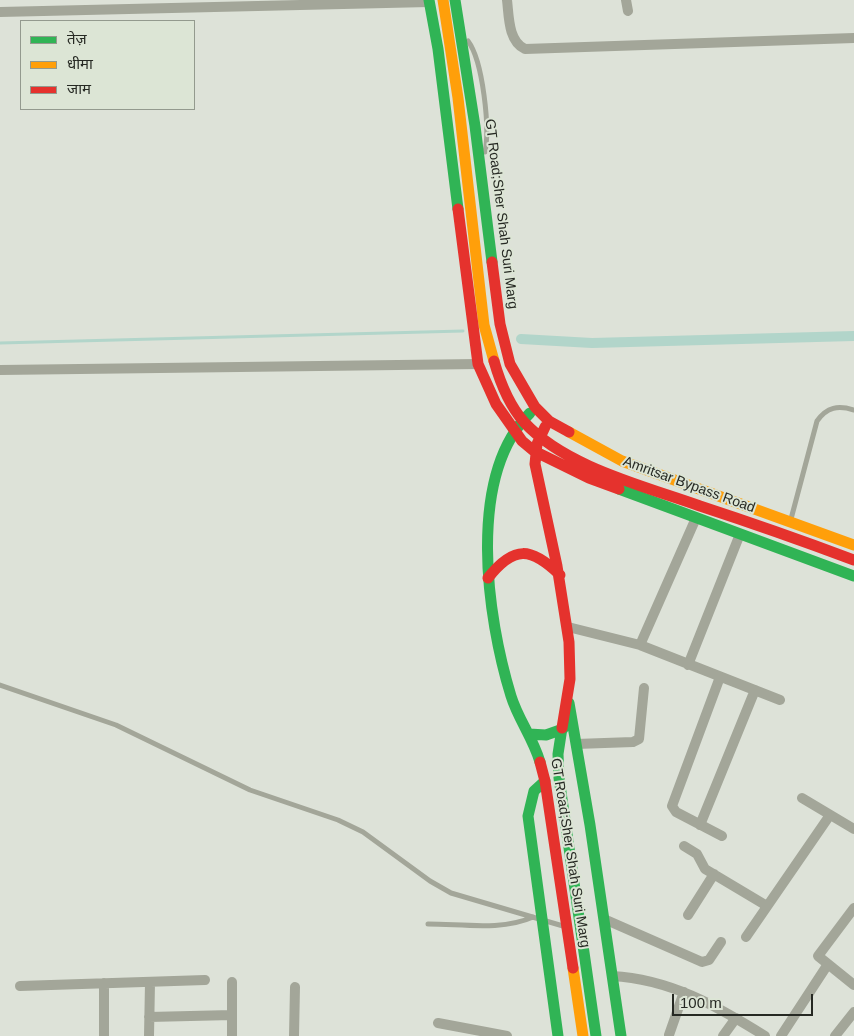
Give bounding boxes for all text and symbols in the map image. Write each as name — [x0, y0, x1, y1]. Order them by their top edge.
legend — [20, 20, 195, 110]
text: तेज़ — [67, 30, 87, 47]
text: धीमा — [67, 55, 93, 72]
text: जाम — [67, 80, 91, 97]
street label: GT Road;Sher Shah Suri Marg — [481, 118, 521, 310]
street label: Amritsar Bypass Road — [621, 453, 757, 517]
street label: GT Road;Sher Shah Suri Marg — [547, 757, 593, 949]
scale bar — [674, 984, 815, 1016]
text: 100 m — [680, 994, 722, 1011]

